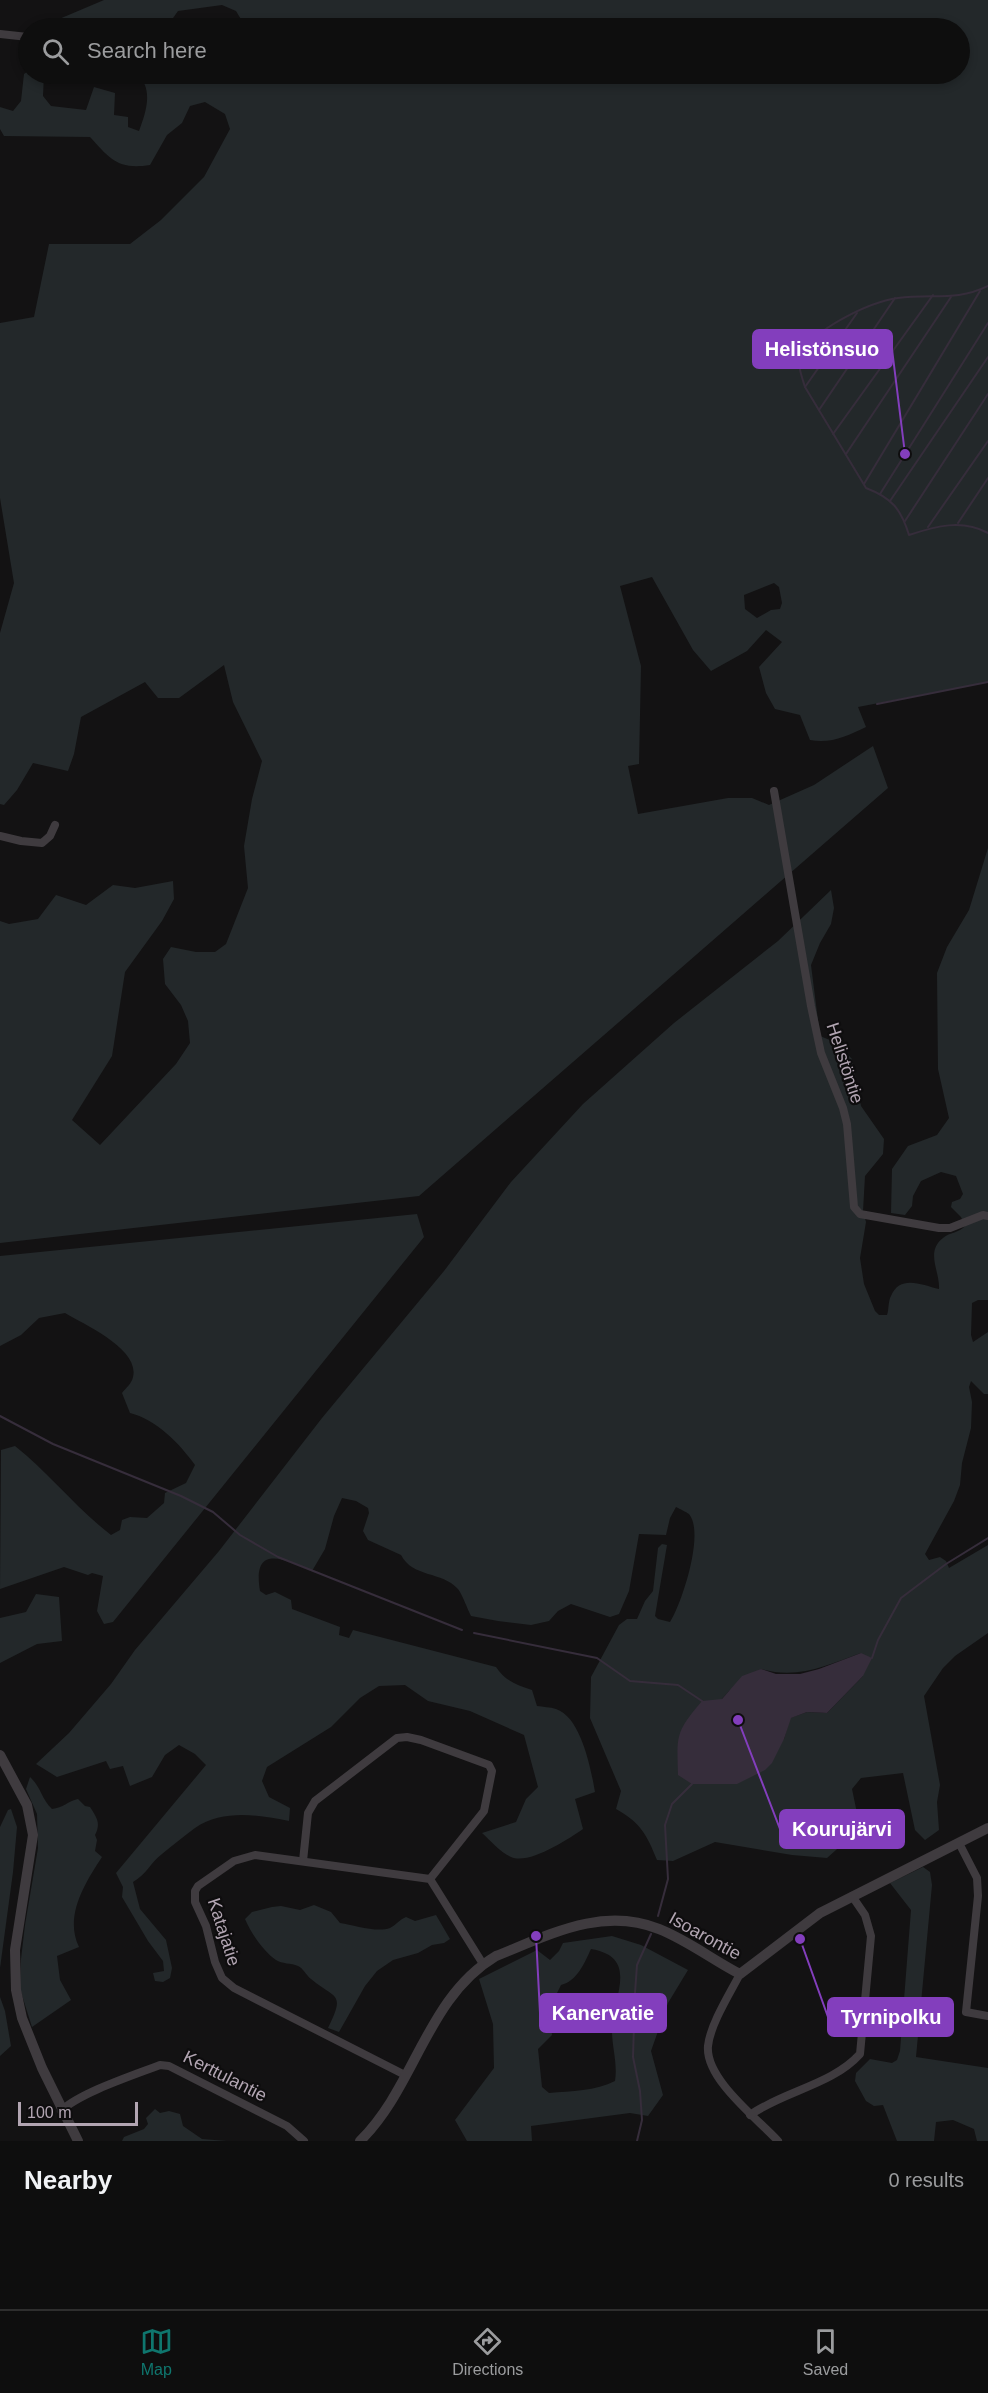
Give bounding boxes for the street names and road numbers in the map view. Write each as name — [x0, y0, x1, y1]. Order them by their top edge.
street label: Helistöntie — [823, 1020, 867, 1106]
street label: Katajatie — [204, 1896, 244, 1968]
street label: Isoarontie — [666, 1908, 744, 1964]
street label: Kerttulantie — [180, 2046, 270, 2106]

